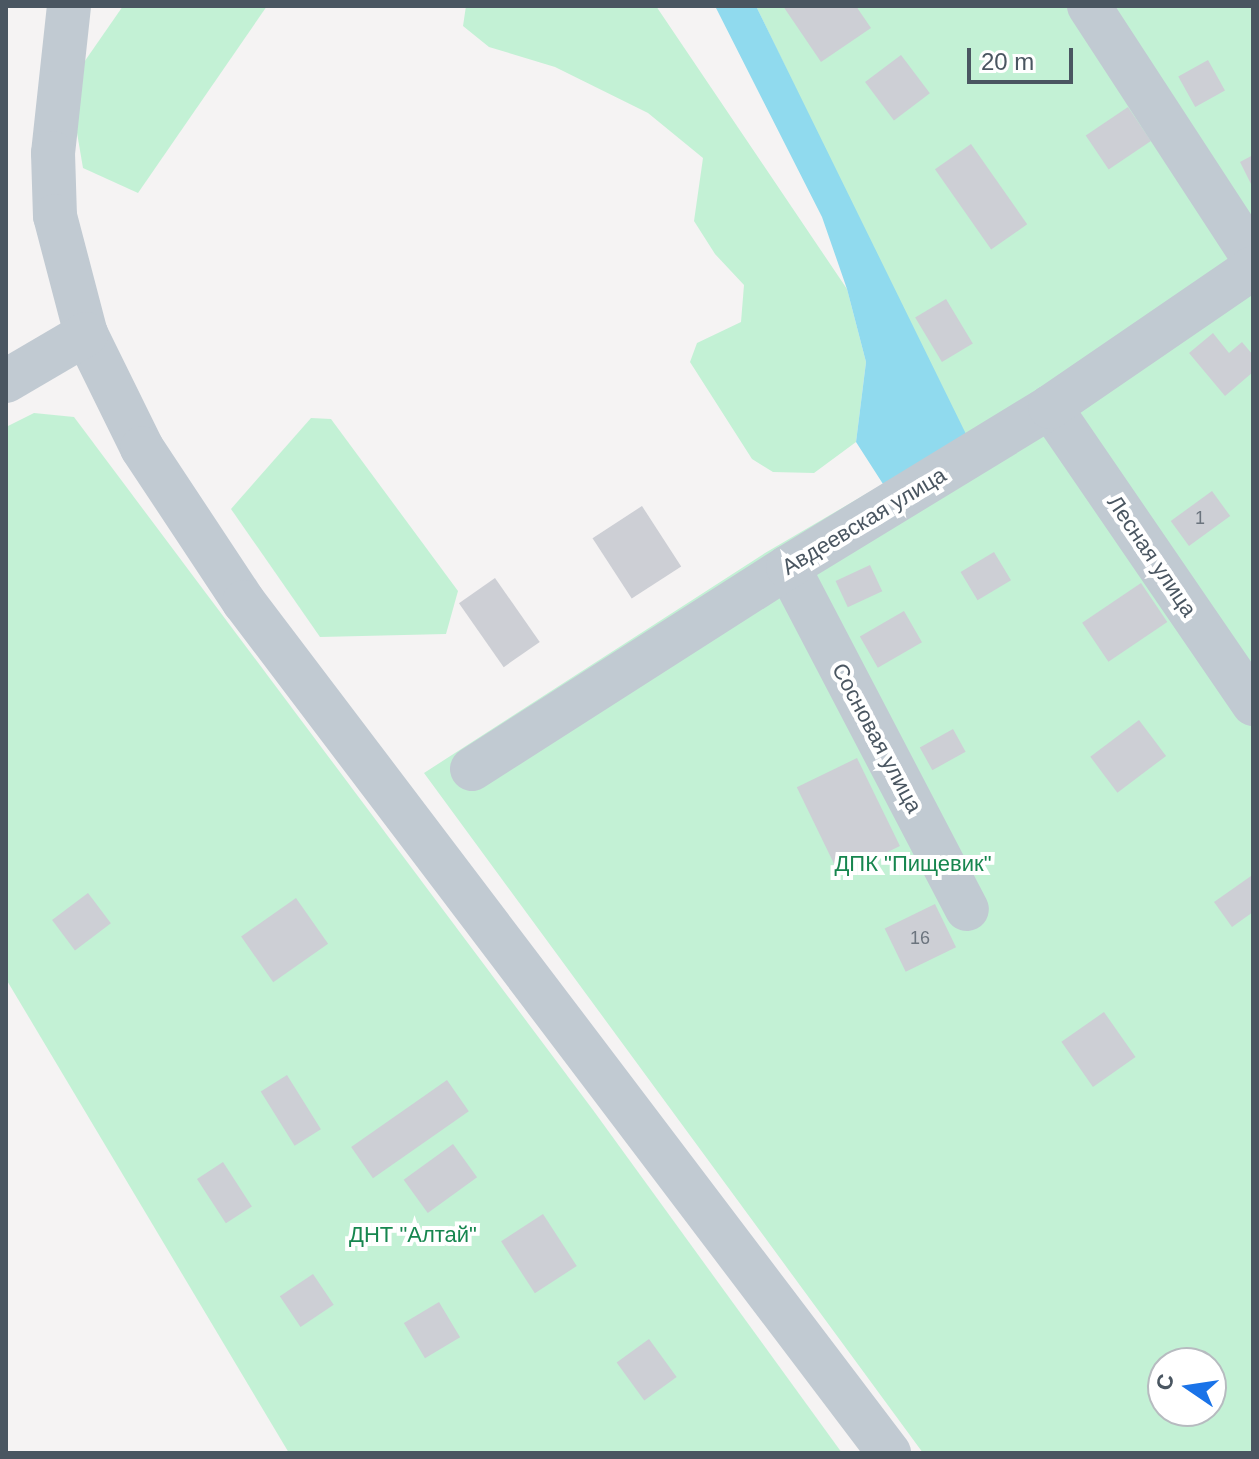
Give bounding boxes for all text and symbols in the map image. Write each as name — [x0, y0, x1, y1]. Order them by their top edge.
scale bar — [971, 32, 1077, 82]
text: 20 m — [981, 48, 1034, 75]
street label: Авдеевская улица — [777, 462, 951, 580]
street label: Лесная улица — [1102, 490, 1202, 622]
house number: 1 — [1195, 507, 1205, 529]
street label: Сосновая улица — [826, 659, 928, 817]
park label: ДПК "Пищевик" — [834, 851, 992, 877]
house number: 16 — [910, 927, 930, 949]
park label: ДНТ "Алтай" — [349, 1222, 477, 1248]
north arrow — [1147, 1347, 1227, 1427]
text: С — [1151, 1371, 1179, 1392]

